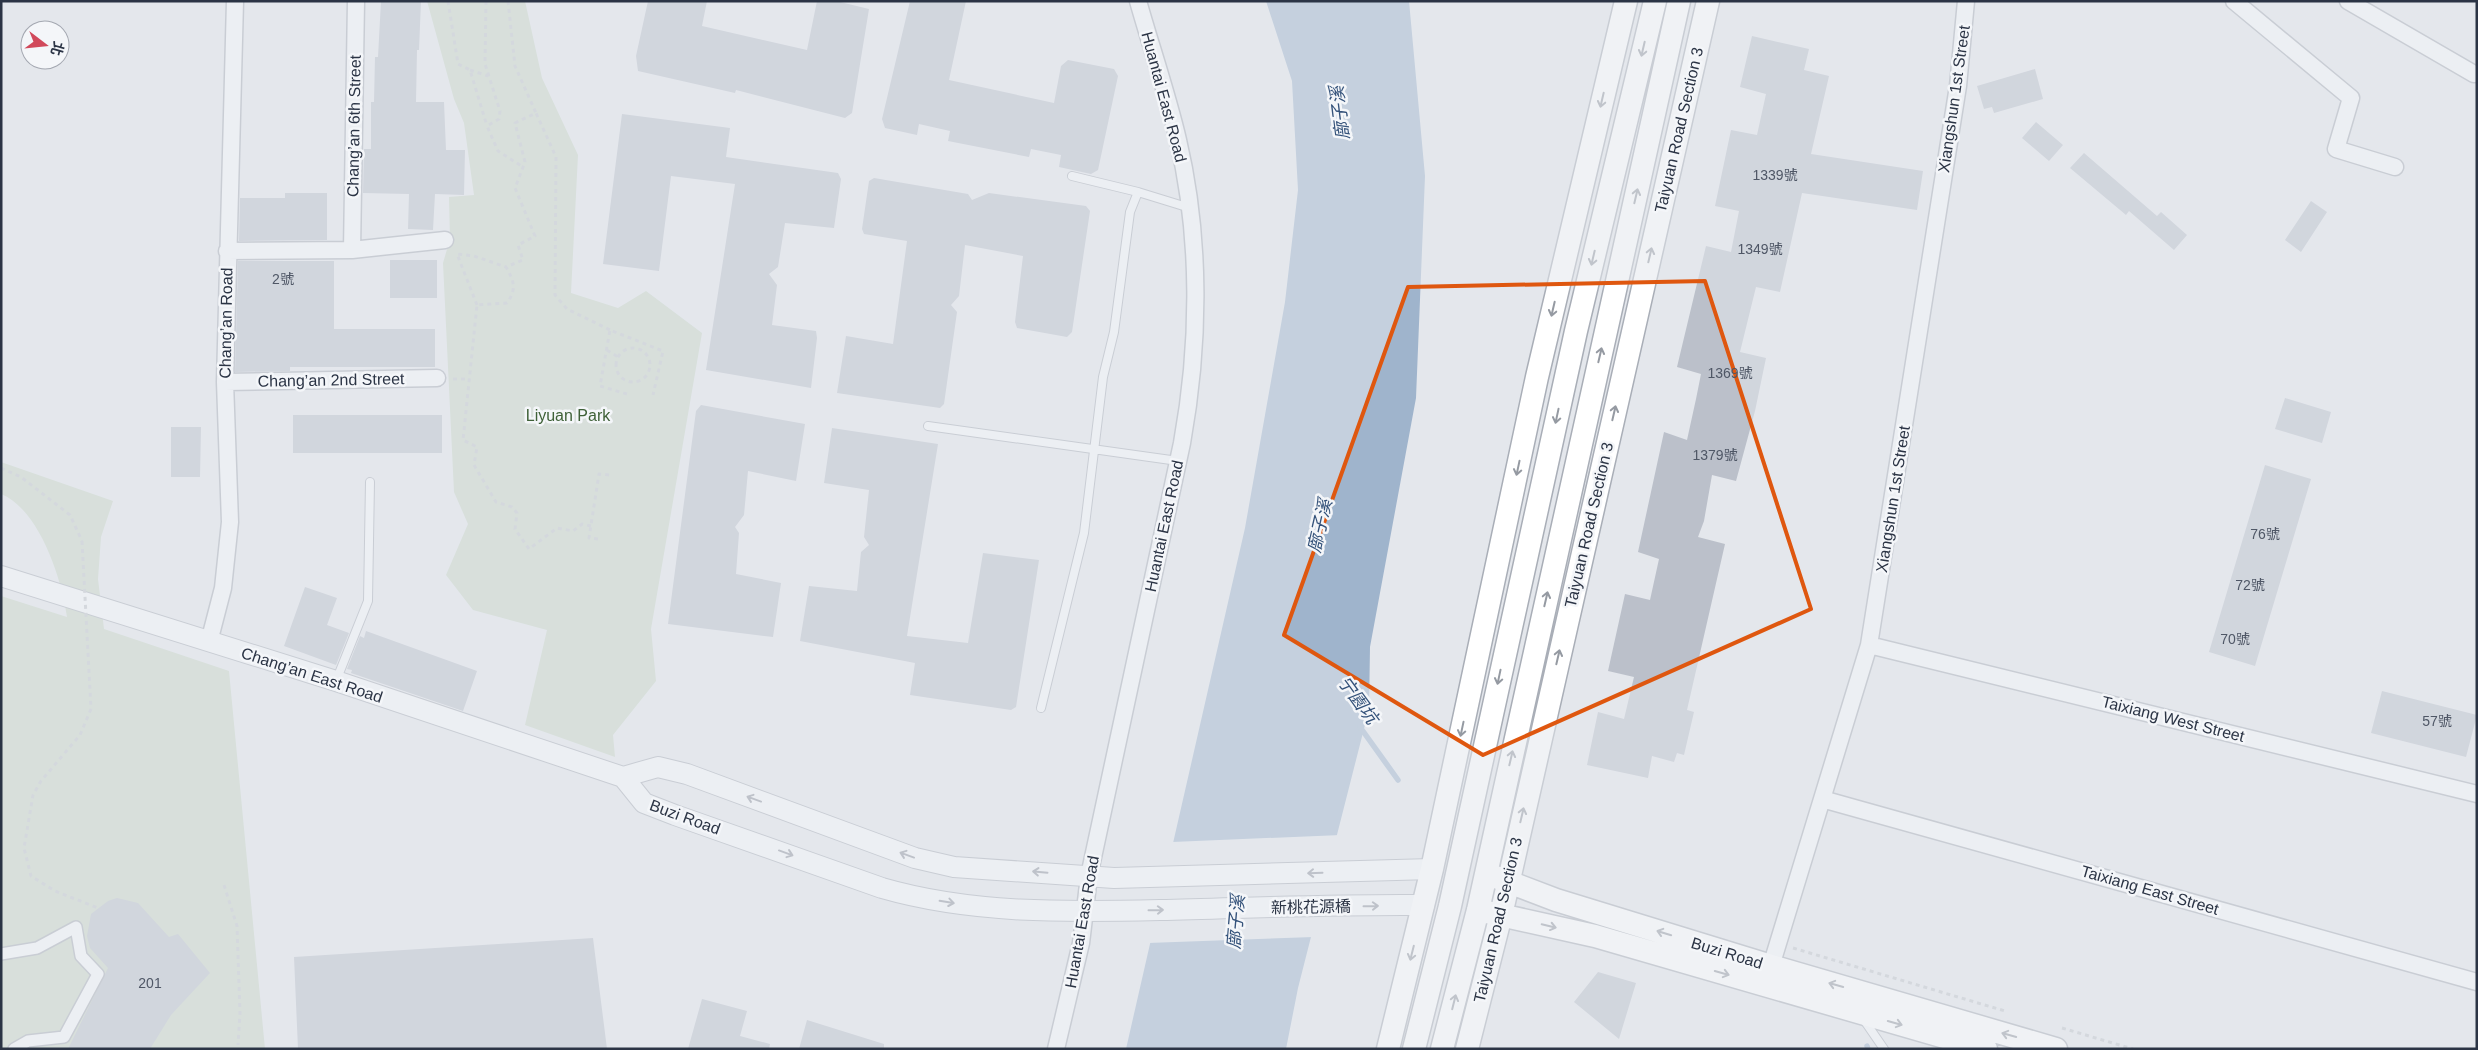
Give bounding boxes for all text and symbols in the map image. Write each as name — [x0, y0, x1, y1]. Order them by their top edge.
north arrow — [20, 20, 70, 70]
street label: Xiangshun 1st Street — [1935, 24, 1973, 174]
street label: Huantai East Road — [1138, 30, 1190, 164]
text: 北 — [48, 40, 67, 58]
one-way arrow — [1638, 40, 1647, 56]
street label: Taiyuan Road Section 3 — [1652, 46, 1706, 214]
street label: Chang’an 6th Street — [344, 54, 364, 197]
water label: 廍子溪 — [1326, 82, 1353, 141]
one-way arrow — [1597, 91, 1606, 107]
house number: 1339號 — [1752, 167, 1798, 183]
one-way arrow — [1632, 189, 1641, 205]
house number: 1349號 — [1737, 241, 1783, 257]
one-way arrow — [1646, 247, 1655, 263]
one-way arrow — [1588, 249, 1597, 265]
street label: Chang’an Road — [217, 267, 235, 379]
house number: 2號 — [272, 271, 294, 287]
one-way arrow — [1548, 301, 1557, 317]
one-way arrow — [1596, 347, 1606, 363]
house number: 1369號 — [1707, 365, 1753, 381]
street label: Chang’an 2nd Street — [257, 370, 405, 390]
one-way arrow — [1610, 406, 1619, 422]
park label: Liyuan Park — [526, 407, 611, 424]
one-way arrow — [1552, 408, 1561, 424]
street label: Xiangshun 1st Street — [1873, 424, 1913, 574]
street label: Taiyuan Road Section 3 — [1562, 441, 1616, 609]
house number: 1379號 — [1692, 447, 1738, 463]
street label: Huantai East Road — [1142, 459, 1186, 593]
one-way arrow — [1513, 459, 1522, 475]
water label: 廍子溪 — [1304, 495, 1336, 555]
house number: 76號 — [2250, 526, 2280, 542]
house number: 72號 — [2235, 577, 2265, 593]
one-way arrow — [1542, 592, 1551, 608]
house number: 70號 — [2220, 631, 2250, 647]
street label: Chang’an East Road — [239, 644, 385, 706]
one-way arrow — [1554, 650, 1564, 666]
one-way arrow — [1494, 669, 1503, 685]
water label: 宁園坑 — [1334, 672, 1384, 730]
street label: Taixiang West Street — [2100, 693, 2247, 745]
house number: 57號 — [2422, 713, 2452, 729]
one-way arrow — [1457, 721, 1466, 737]
one-way arrow — [1507, 750, 1516, 766]
one-way arrow — [747, 794, 763, 803]
street label: Buzi Road — [647, 796, 723, 838]
one-way arrow — [1518, 808, 1527, 824]
street label: Taiyuan Road Section 3 — [1471, 836, 1525, 1004]
one-way arrow — [778, 849, 793, 858]
one-way arrow — [900, 850, 915, 859]
street label: Huantai East Road — [1062, 854, 1102, 990]
street label: Taixiang East Street — [2079, 862, 2221, 918]
one-way arrow — [1033, 868, 1049, 877]
one-way arrow — [1307, 868, 1323, 877]
water label: 廍子溪 — [1224, 891, 1249, 950]
one-way arrow — [938, 897, 954, 907]
street label: 新桃花源橋 — [1271, 898, 1351, 916]
one-way arrow — [1362, 901, 1378, 910]
one-way arrow — [1147, 906, 1163, 915]
one-way arrow — [1540, 922, 1556, 931]
one-way arrow — [1656, 928, 1672, 938]
street label: Buzi Road — [1689, 934, 1765, 972]
one-way arrow — [1407, 944, 1416, 960]
one-way arrow — [1714, 969, 1730, 979]
house number: 201 — [138, 975, 162, 991]
one-way arrow — [1828, 980, 1844, 989]
one-way arrow — [1450, 994, 1459, 1010]
one-way arrow — [1887, 1019, 1903, 1028]
one-way arrow — [2001, 1030, 2017, 1040]

